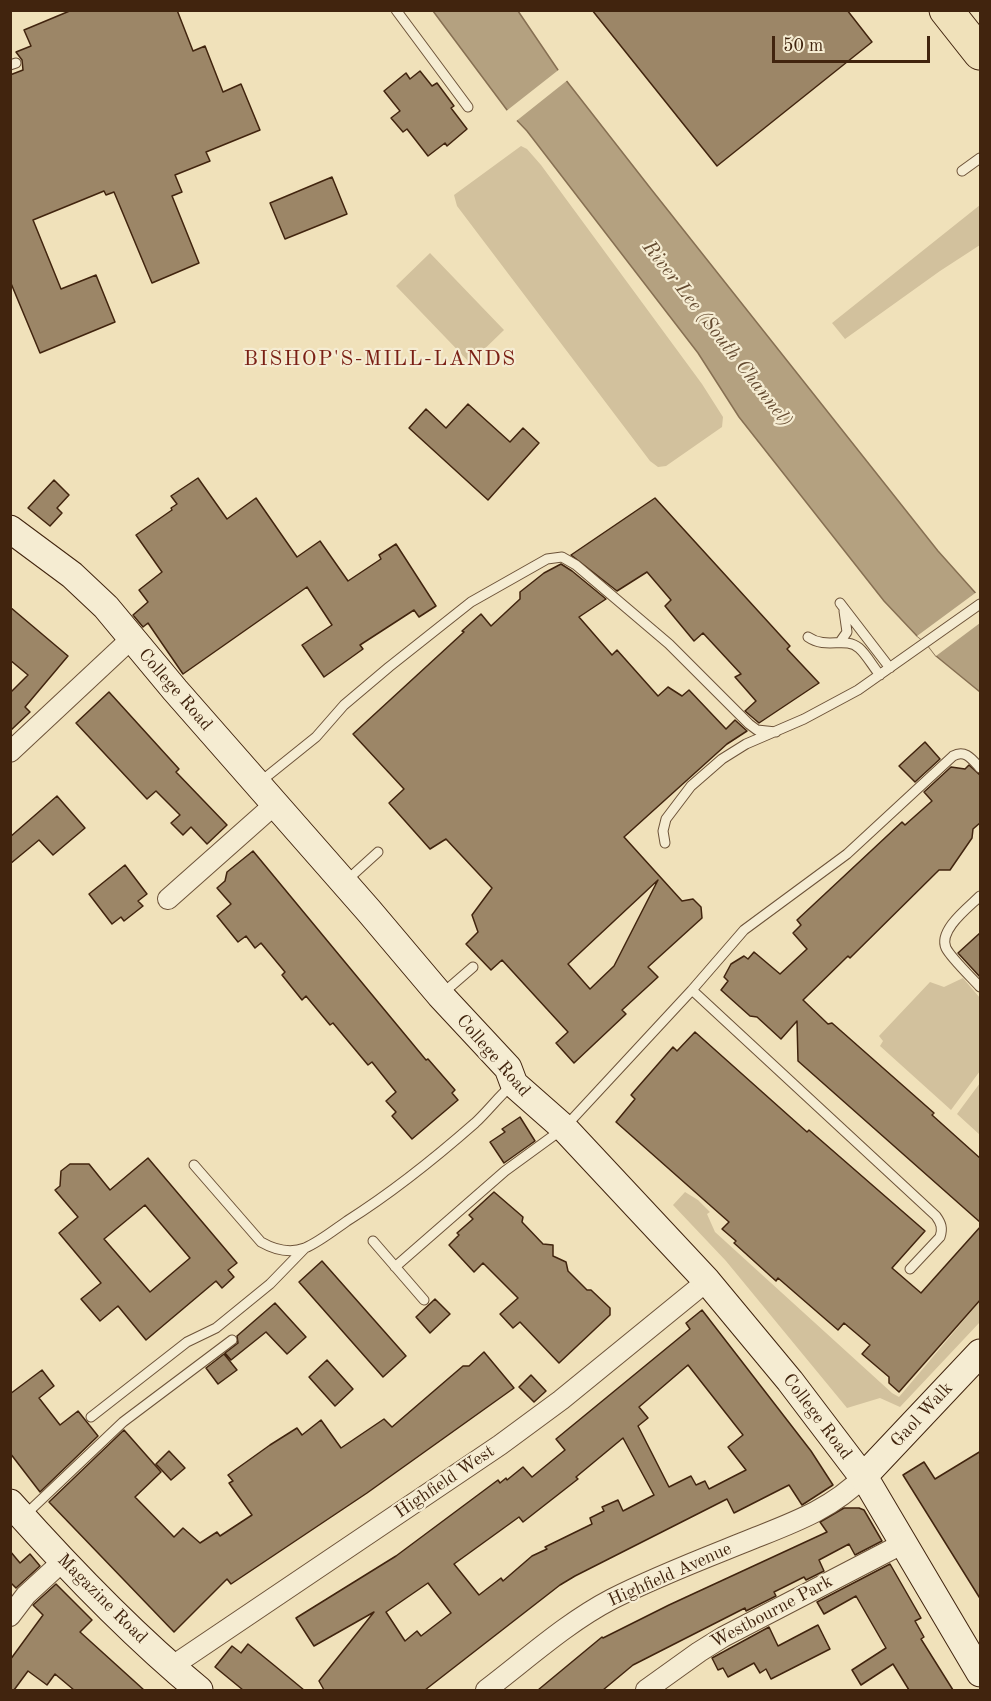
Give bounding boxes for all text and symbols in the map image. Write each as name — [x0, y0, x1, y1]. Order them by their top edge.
scale bar — [775, 24, 932, 62]
text: 50 m — [783, 37, 823, 55]
water label: River Lee (South Channel) — [637, 236, 797, 432]
district label: BISHOP'S-MILL-LANDS — [243, 346, 517, 372]
street label: College Road — [133, 644, 217, 736]
street label: College Road — [451, 1010, 535, 1102]
street label: College Road — [778, 1370, 856, 1464]
street label: Gaol Walk — [886, 1378, 958, 1452]
street label: Highfield West — [391, 1441, 499, 1523]
street label: Highfield Avenue — [605, 1538, 735, 1612]
street label: Magazine Road — [52, 1549, 152, 1649]
street label: Westbourne Park — [707, 1571, 837, 1653]

